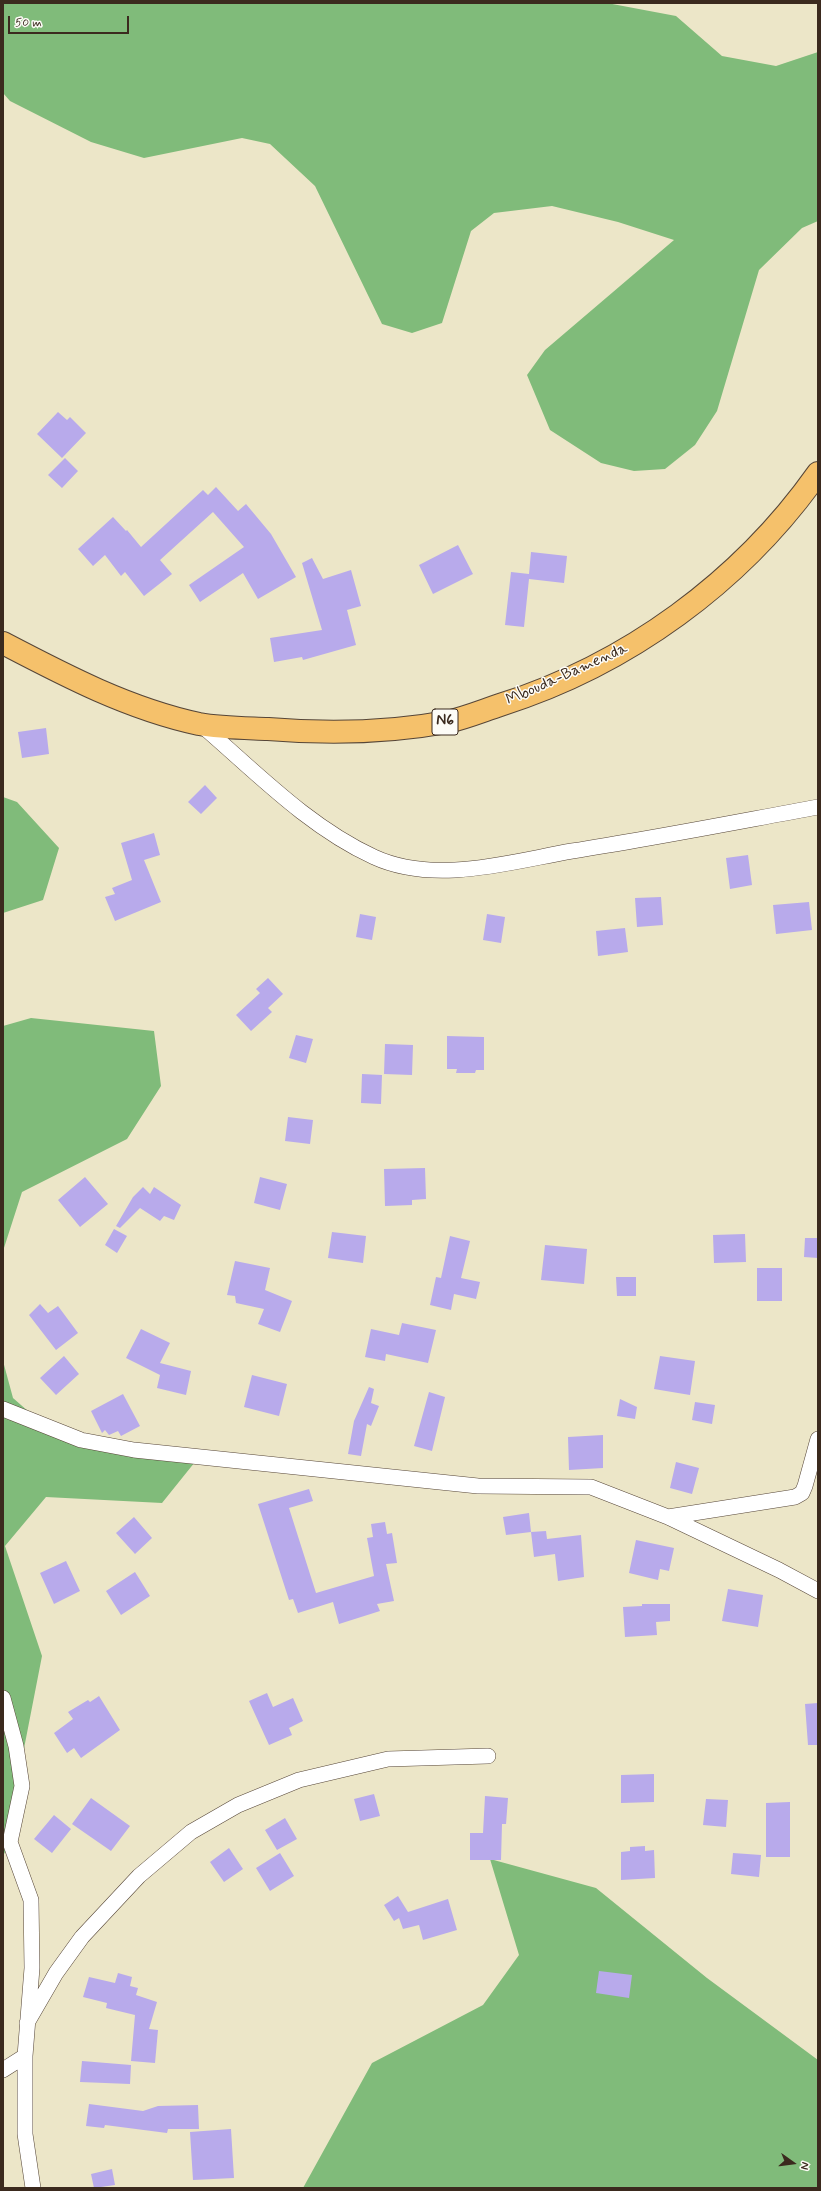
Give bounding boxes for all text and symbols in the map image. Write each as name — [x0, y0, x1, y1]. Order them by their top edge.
scale bar — [10, 8, 131, 34]
text: 50 m — [15, 15, 42, 31]
street label: Mbouda-Bamenda — [503, 640, 631, 710]
road number: N6 — [432, 709, 458, 735]
north arrow — [773, 2143, 813, 2183]
text: N — [797, 2161, 812, 2171]

